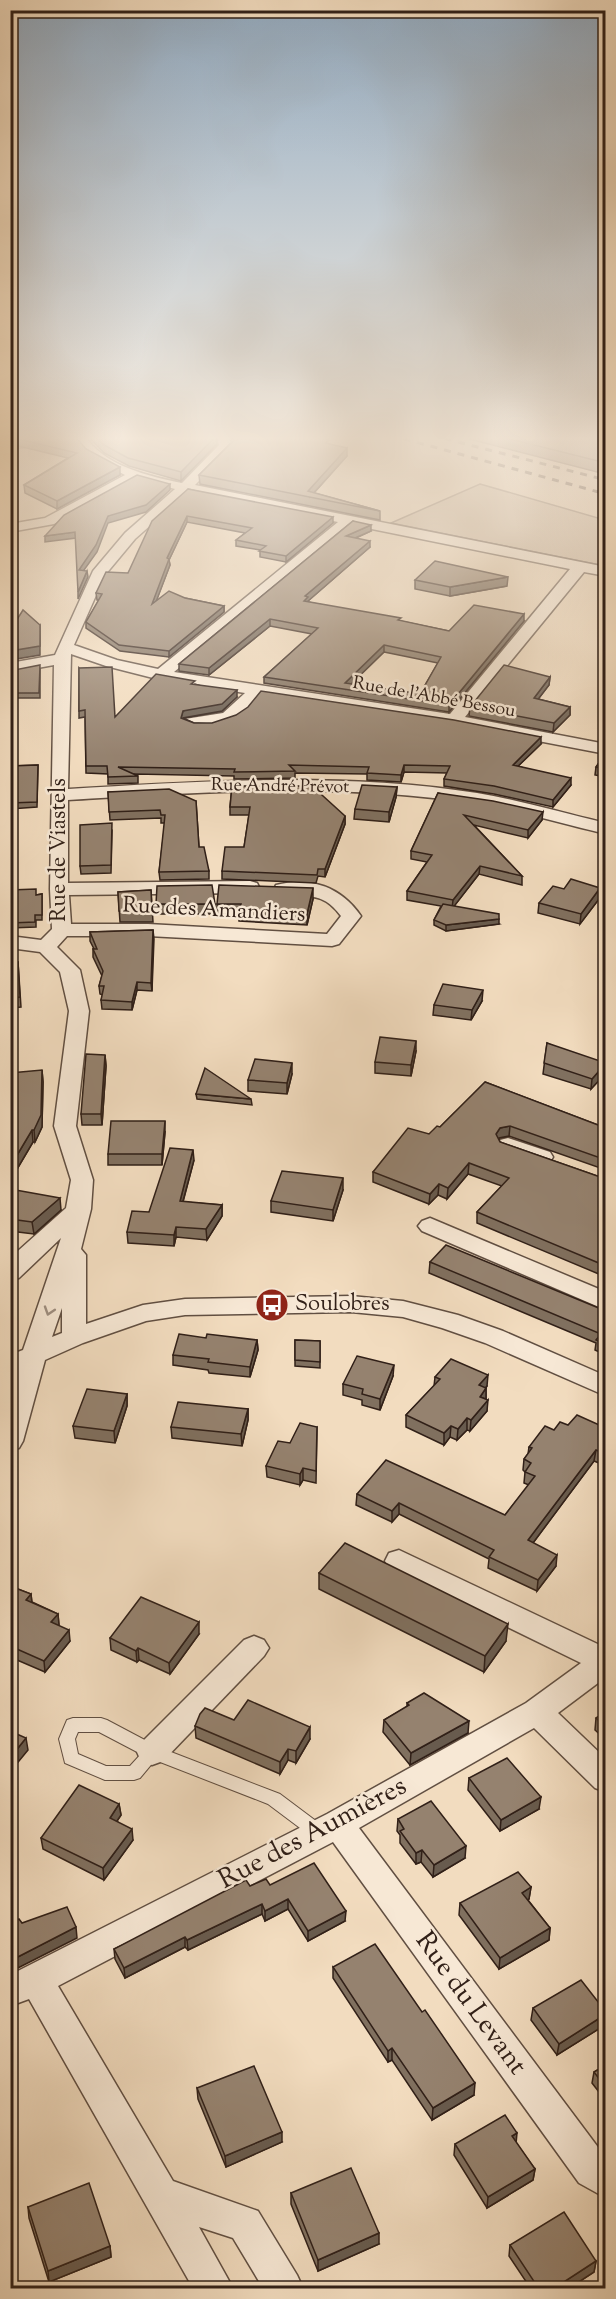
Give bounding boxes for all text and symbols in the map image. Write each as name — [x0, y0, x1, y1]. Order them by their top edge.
street label: Rue de l'Abbé Bessou — [350, 671, 518, 725]
street label: Rue André Prévot — [210, 773, 350, 801]
street label: Rue de Viastels — [44, 778, 76, 922]
street label: Rue des Amandiers — [122, 890, 306, 932]
bus stop icon: Soulobres — [254, 1287, 290, 1323]
place label: Soulobres — [295, 1289, 390, 1321]
one-way arrow — [44, 1305, 56, 1316]
street label: Rue des Aumières — [212, 1768, 414, 1900]
street label: Rue du Levant — [405, 1924, 535, 2084]

